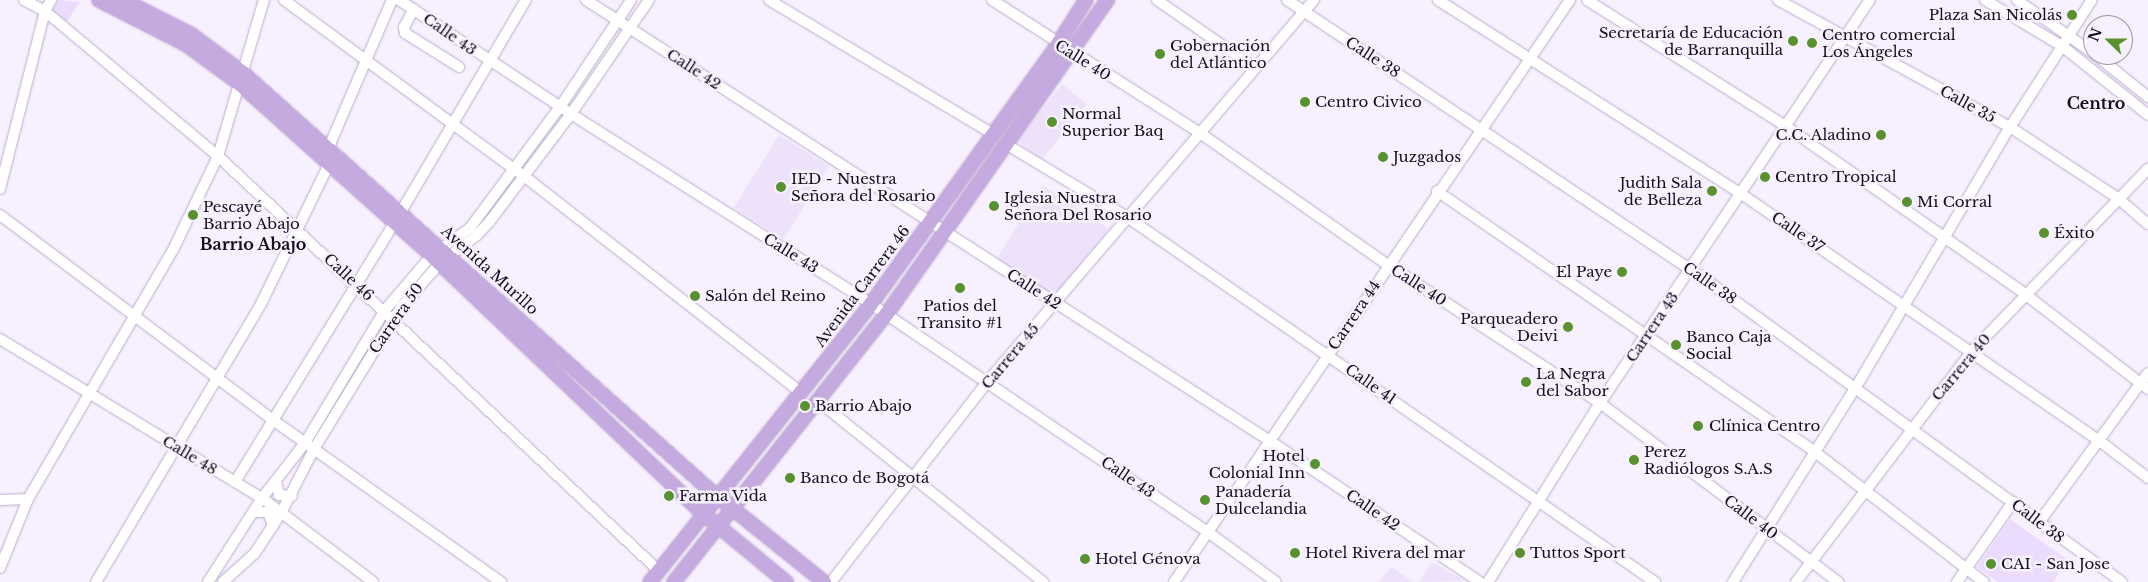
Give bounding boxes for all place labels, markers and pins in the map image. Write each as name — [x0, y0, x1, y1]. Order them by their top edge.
place label: Plaza San Nicolás — [1929, 6, 2062, 24]
marker: Plaza San Nicolás — [2066, 9, 2078, 21]
place label: Secretaría de Educación de Barranquilla — [1599, 23, 1783, 58]
place label: Centro comercial Los Ángeles — [1822, 25, 1956, 60]
marker: Secretaría de Educación de Barranquilla — [1787, 35, 1799, 47]
place label: Gobernación del Atlántico — [1170, 36, 1270, 71]
marker: Centro comercial Los Ángeles — [1806, 37, 1818, 49]
marker: Gobernación del Atlántico — [1154, 48, 1166, 60]
place label: Centro Civico — [1315, 93, 1422, 111]
marker: Centro Civico — [1299, 96, 1311, 108]
place label: Normal Superior Baq — [1062, 104, 1164, 139]
marker: Normal Superior Baq — [1046, 116, 1058, 128]
place label: C.C. Aladino — [1775, 126, 1871, 144]
marker: C.C. Aladino — [1875, 129, 1887, 141]
place label: Juzgados — [1393, 148, 1461, 166]
marker: Juzgados — [1377, 151, 1389, 163]
place label: Centro Tropical — [1775, 168, 1897, 186]
place label: IED - Nuestra Señora del Rosario — [791, 169, 936, 204]
marker: Centro Tropical — [1759, 171, 1771, 183]
place label: Judith Sala de Belleza — [1620, 173, 1702, 208]
marker: IED - Nuestra Señora del Rosario — [775, 181, 787, 193]
marker: Judith Sala de Belleza — [1706, 185, 1718, 197]
place label: Iglesia Nuestra Señora Del Rosario — [1004, 188, 1152, 223]
place label: Mi Corral — [1917, 193, 1992, 211]
marker: Mi Corral — [1901, 196, 1913, 208]
place label: Pescayé Barrio Abajo — [203, 197, 300, 232]
marker: Iglesia Nuestra Señora Del Rosario — [988, 200, 1000, 212]
marker: Pescayé Barrio Abajo — [187, 209, 199, 221]
place label: Éxito — [2054, 224, 2095, 242]
marker: Éxito — [2038, 227, 2050, 239]
place label: El Paye — [1556, 263, 1612, 281]
marker: El Paye — [1616, 266, 1628, 278]
marker: Patios del Transito #1 — [954, 282, 966, 294]
place label: Salón del Reino — [705, 287, 826, 305]
marker: Salón del Reino — [689, 290, 701, 302]
place label: Patios del Transito #1 — [917, 296, 1003, 331]
place label: Parqueadero Deivi — [1460, 309, 1558, 344]
marker: Parqueadero Deivi — [1562, 321, 1574, 333]
place label: Banco Caja Social — [1686, 327, 1772, 362]
marker: Banco Caja Social — [1670, 339, 1682, 351]
place label: La Negra del Sabor — [1536, 364, 1609, 399]
marker: La Negra del Sabor — [1520, 376, 1532, 388]
place label: Barrio Abajo — [815, 397, 912, 415]
marker: Barrio Abajo — [799, 400, 811, 412]
place label: Clínica Centro — [1709, 417, 1821, 435]
marker: Clínica Centro — [1691, 419, 1705, 433]
place label: Perez Radiólogos S.A.S — [1644, 442, 1773, 477]
place label: Hotel Colonial Inn — [1209, 446, 1305, 481]
marker: Perez Radiólogos S.A.S — [1628, 454, 1640, 466]
marker: Hotel Colonial Inn — [1309, 458, 1321, 470]
place label: Banco de Bogotá — [800, 469, 929, 487]
marker: Banco de Bogotá — [784, 472, 796, 484]
place label: Panadería Dulcelandia — [1215, 482, 1307, 517]
place label: Farma Vida — [679, 487, 768, 505]
marker: Farma Vida — [663, 490, 675, 502]
marker: Panadería Dulcelandia — [1199, 494, 1211, 506]
place label: Hotel Rivera del mar — [1305, 544, 1465, 562]
place label: Tuttos Sport — [1530, 544, 1626, 562]
marker: Hotel Rivera del mar — [1289, 547, 1301, 559]
marker: Tuttos Sport — [1514, 547, 1526, 559]
place label: Hotel Génova — [1095, 550, 1201, 568]
marker: Hotel Génova — [1079, 553, 1091, 565]
place label: CAI - San Jose — [2001, 555, 2110, 573]
marker: CAI - San Jose — [1985, 558, 1997, 570]

